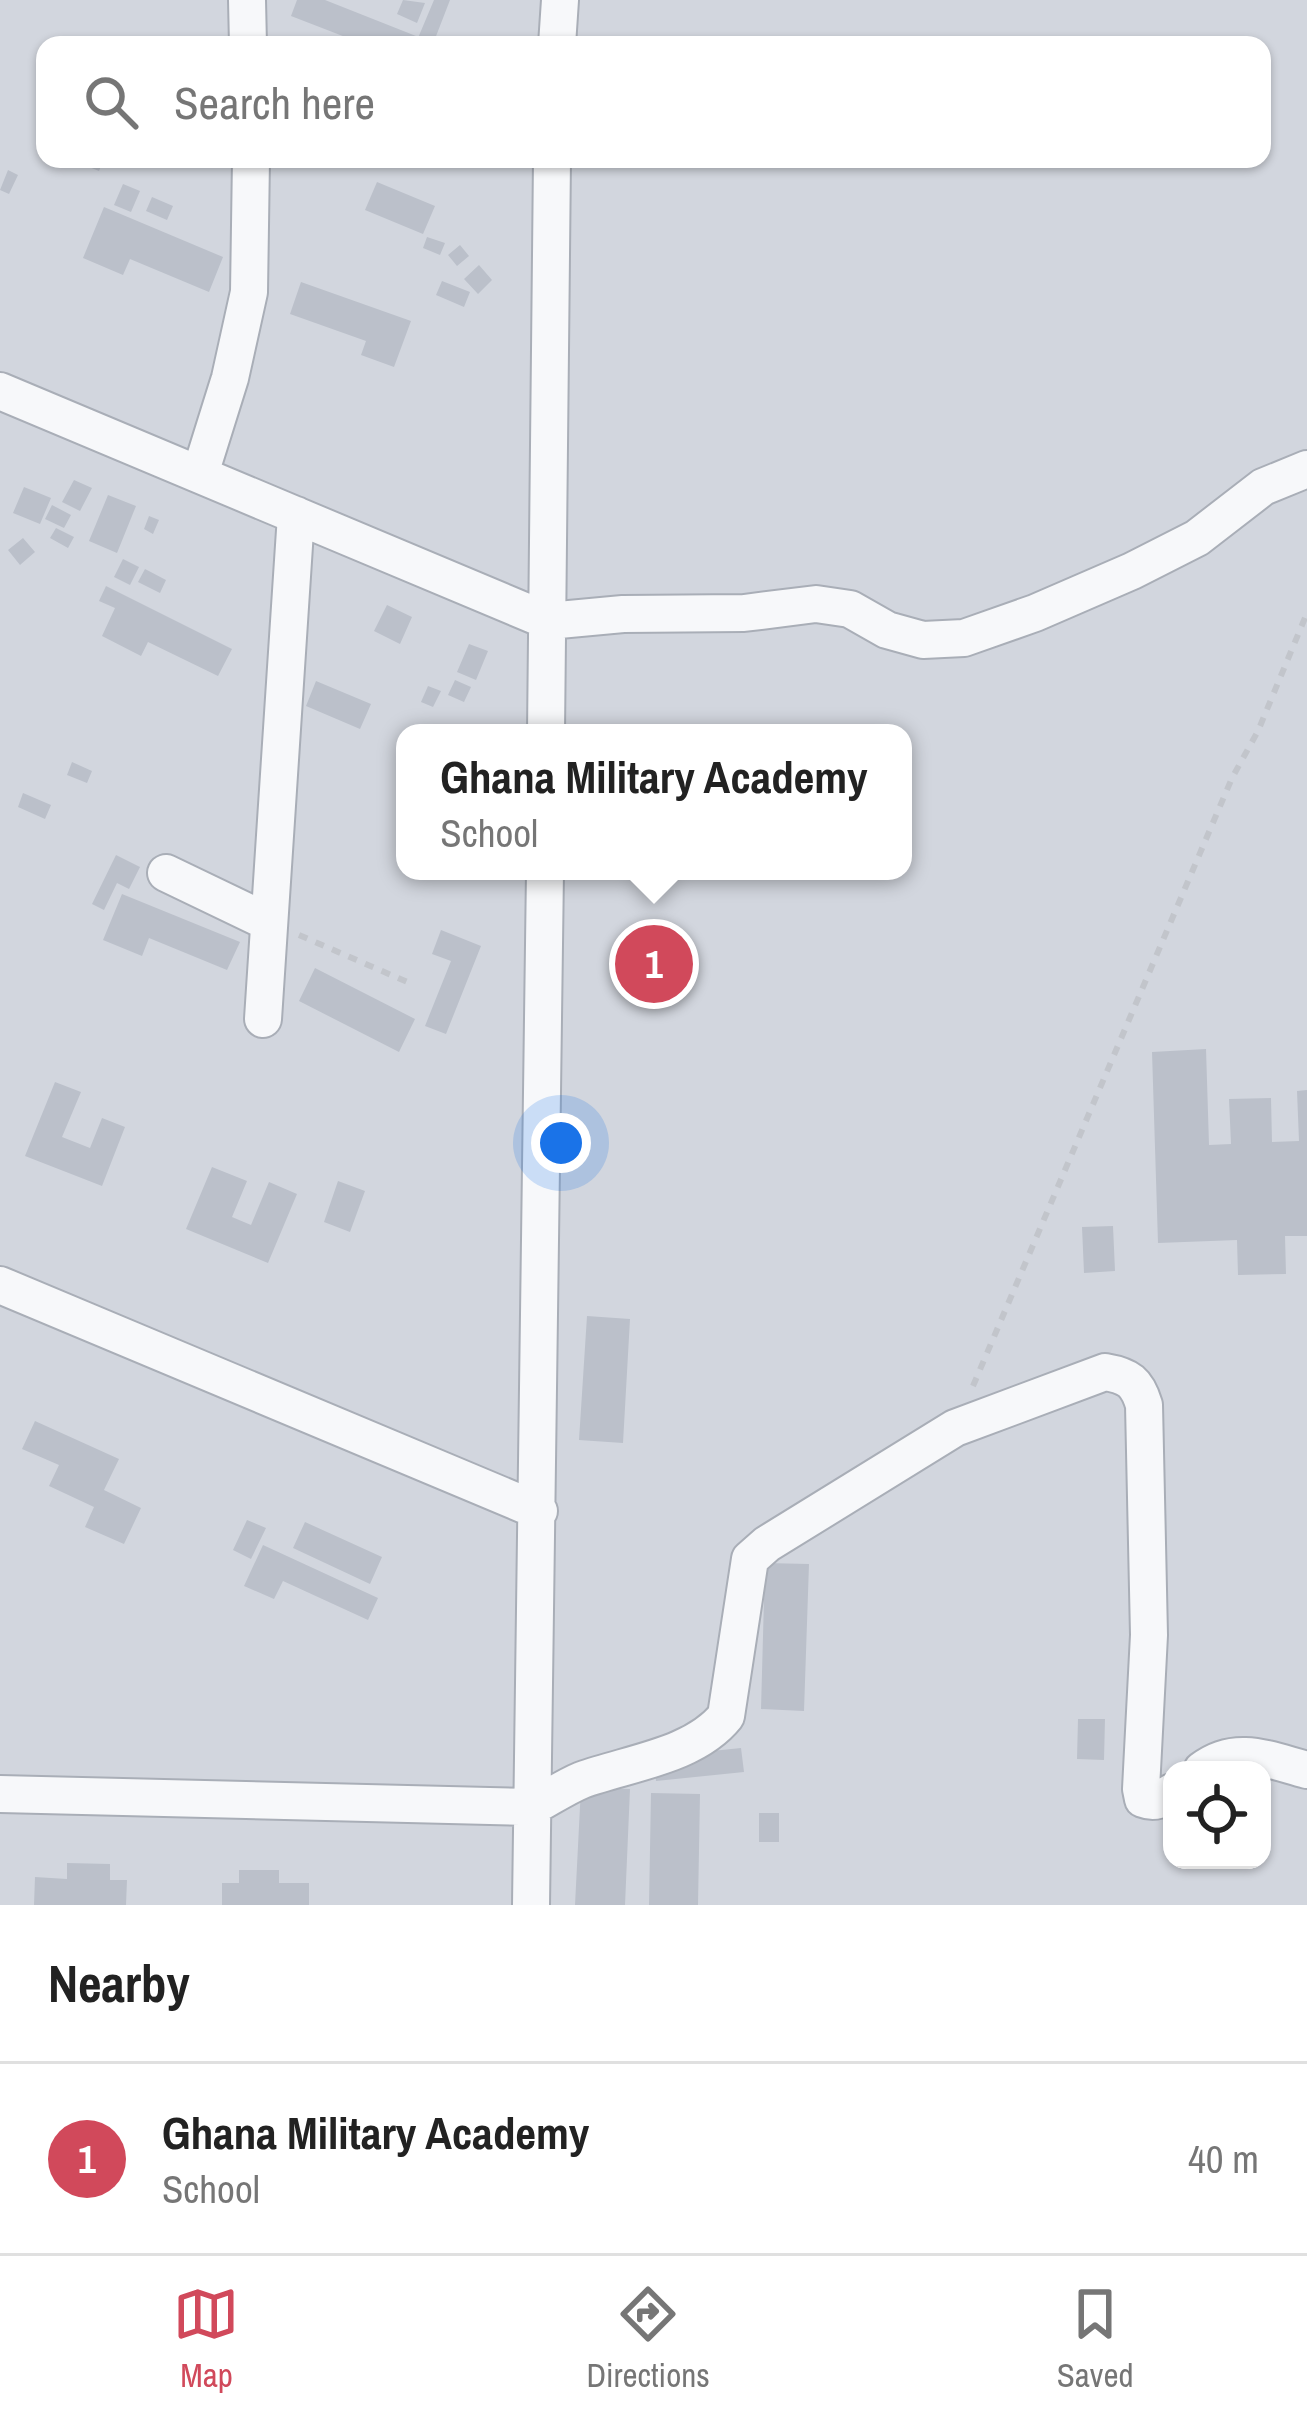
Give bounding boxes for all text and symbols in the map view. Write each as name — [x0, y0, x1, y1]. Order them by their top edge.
search box — [36, 36, 1271, 168]
icon: search — [78, 69, 144, 135]
text: Search here — [174, 72, 375, 133]
popup — [396, 724, 912, 880]
text: Ghana Military Academy — [440, 746, 868, 807]
text: School — [440, 807, 538, 859]
pin: 1 — [615, 919, 693, 1009]
your location — [531, 1113, 591, 1173]
map controls — [1163, 1761, 1271, 1869]
button: locate — [1163, 1761, 1271, 1869]
text: Nearby — [48, 1949, 190, 2018]
text: Ghana Military Academy — [162, 2102, 589, 2163]
text: 1 — [78, 2133, 96, 2185]
text: 40 m — [1188, 2133, 1259, 2185]
text: School — [162, 2163, 260, 2215]
tab: Map — [173, 2281, 239, 2397]
tab: Directions — [586, 2281, 710, 2397]
tab: Saved — [1057, 2281, 1133, 2397]

